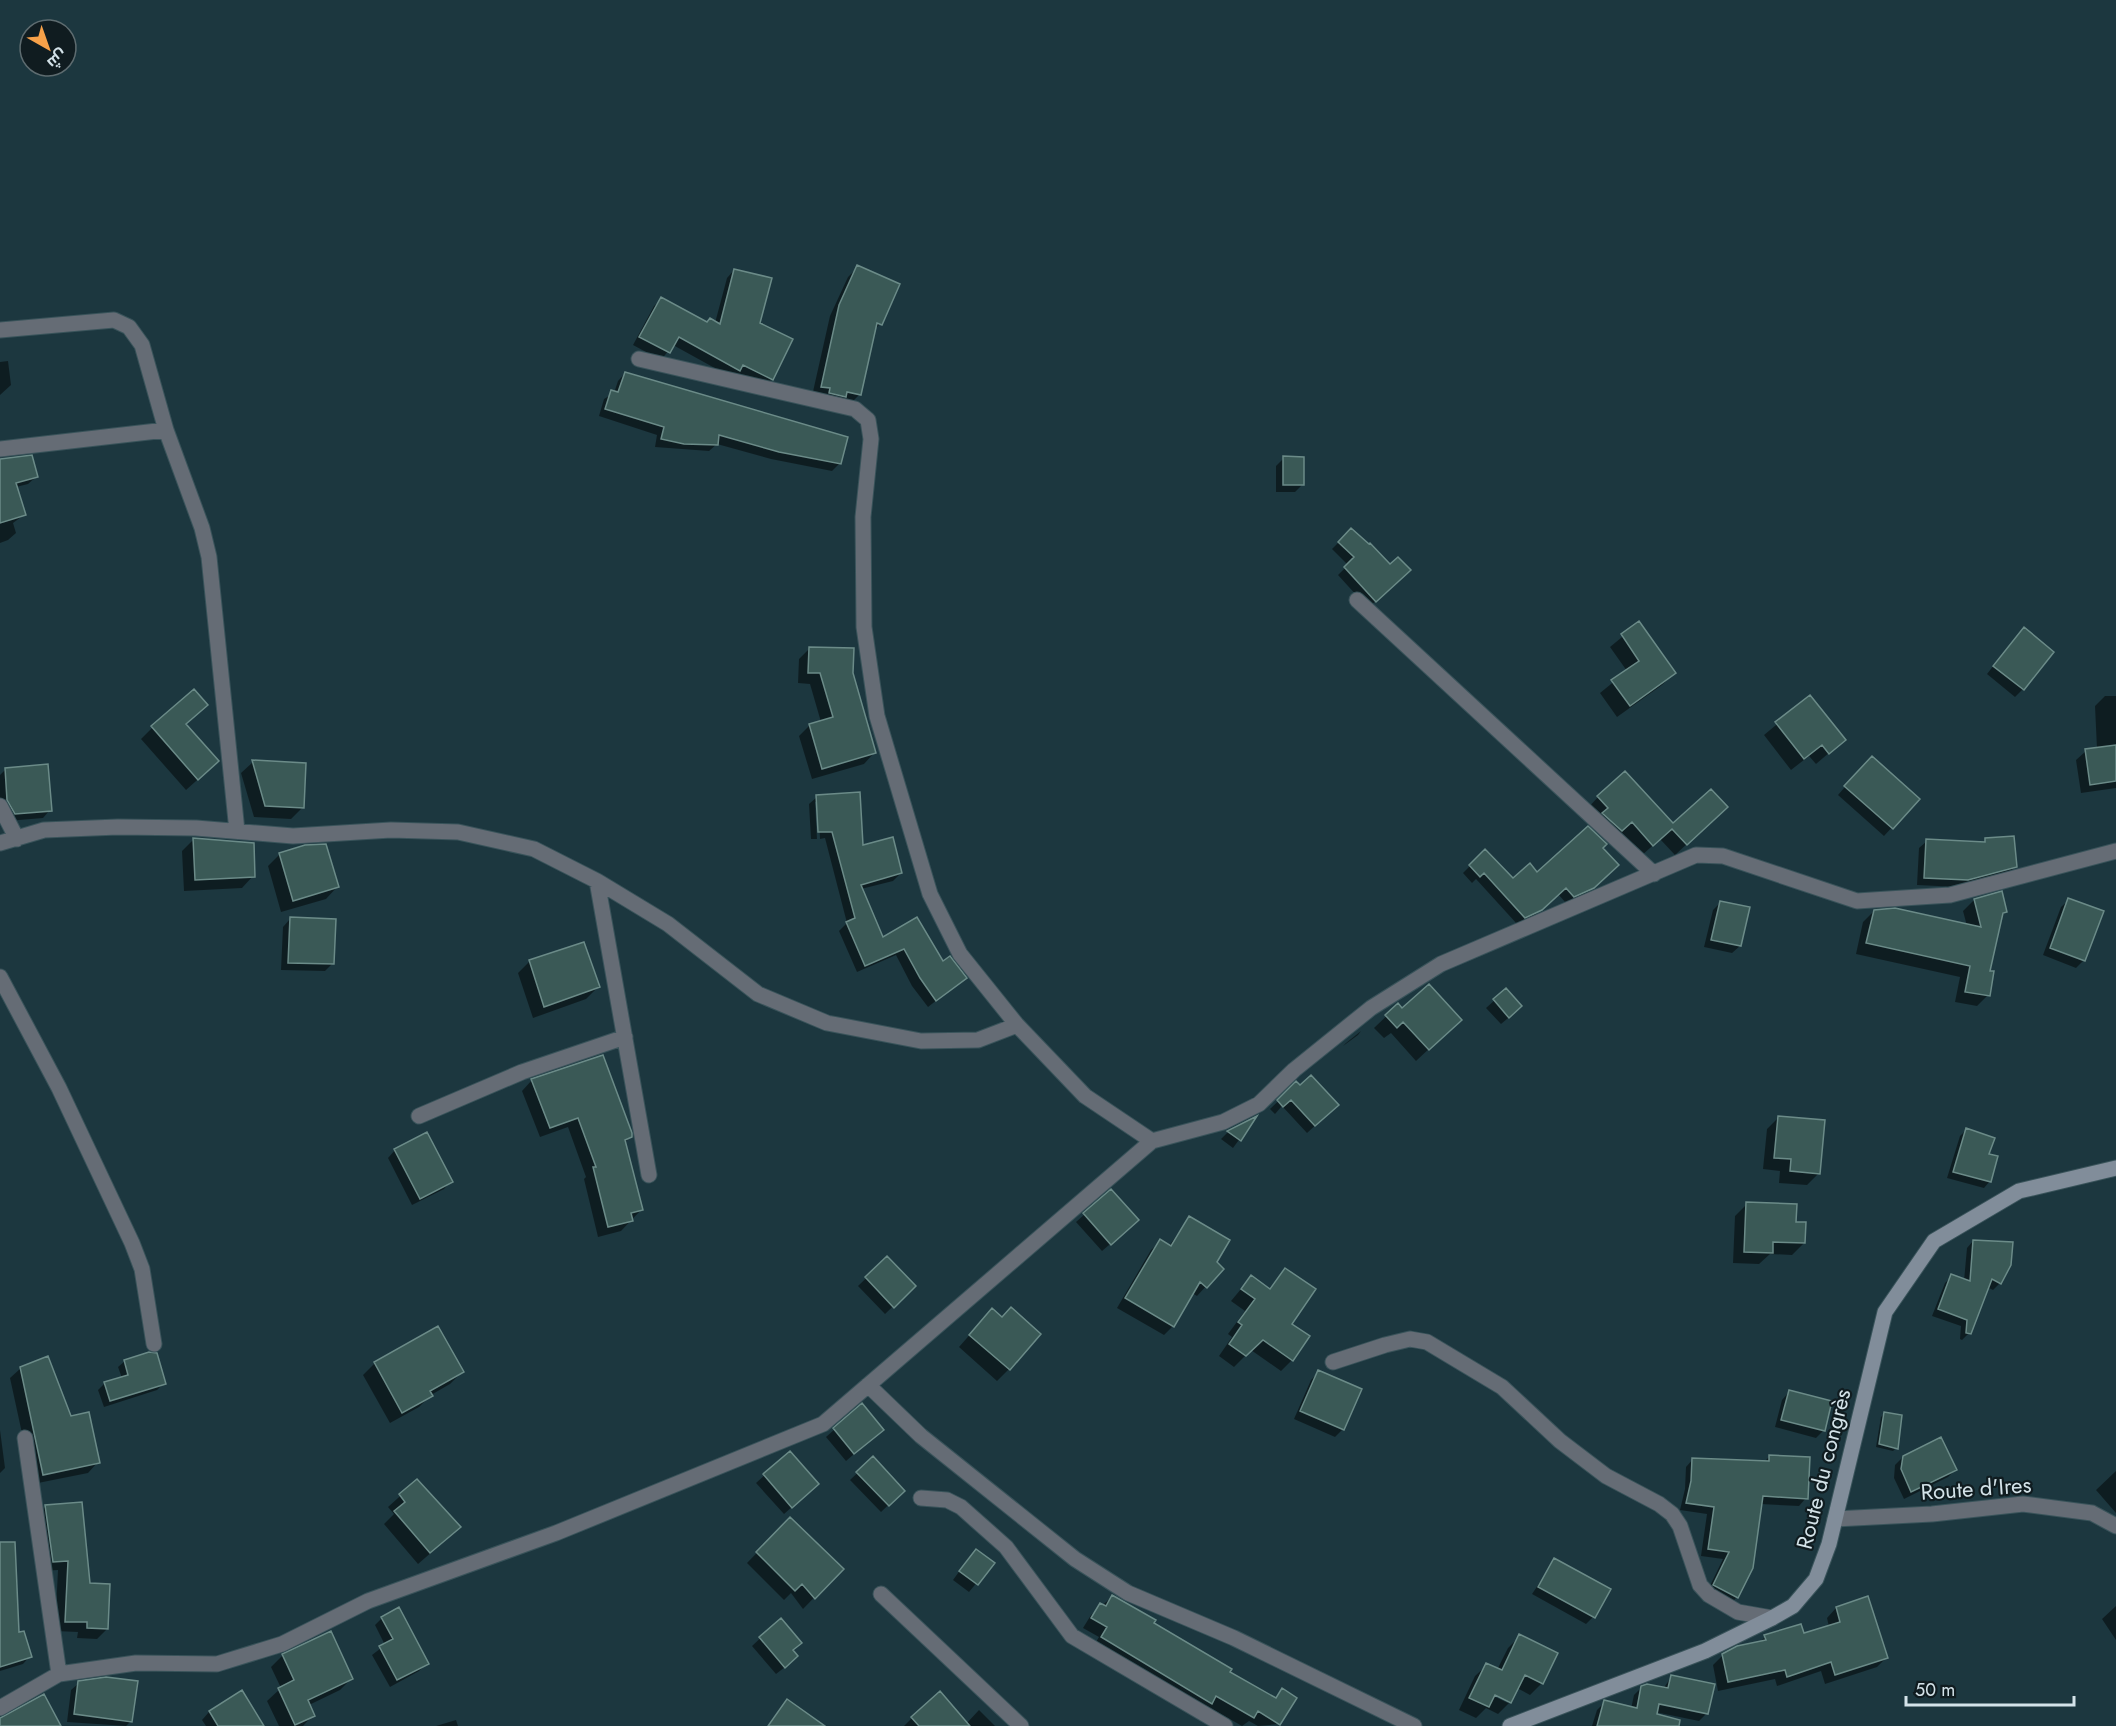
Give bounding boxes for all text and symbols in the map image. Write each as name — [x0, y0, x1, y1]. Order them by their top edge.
north arrow — [18, 18, 78, 78]
text: ش — [42, 44, 73, 75]
street label: Route du congrès — [1788, 1386, 1858, 1552]
street label: Route d'Ires — [1920, 1468, 2032, 1508]
scale bar — [1906, 1669, 2074, 1707]
text: 50 m — [1915, 1677, 1955, 1703]

